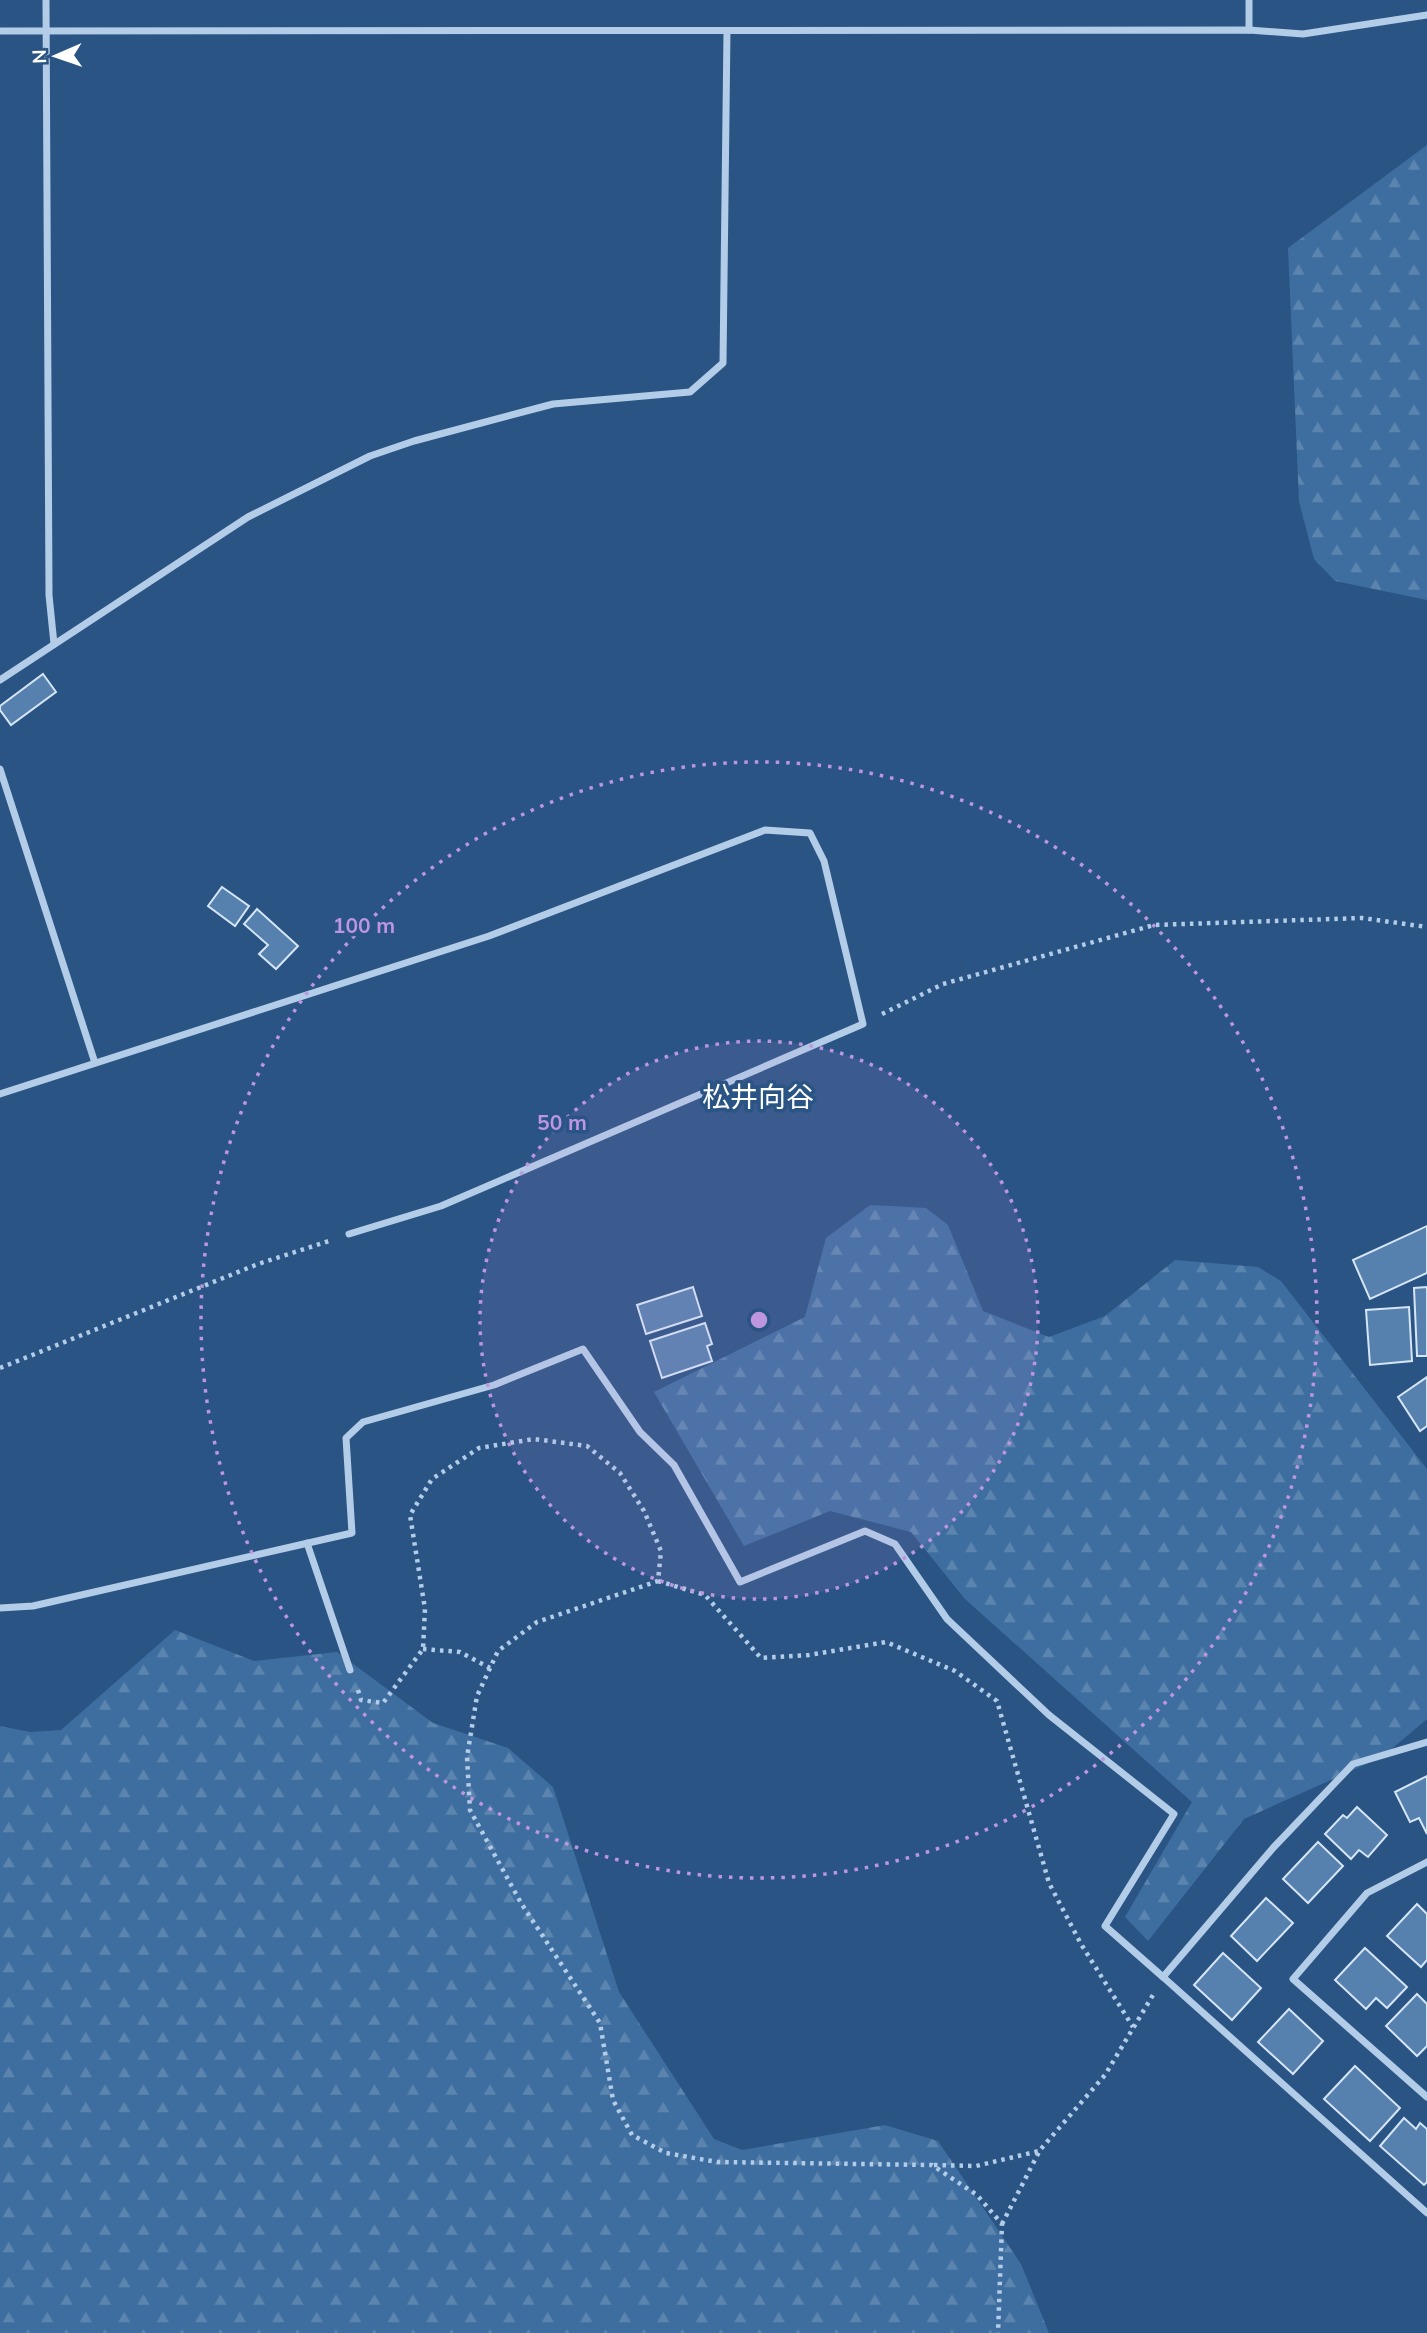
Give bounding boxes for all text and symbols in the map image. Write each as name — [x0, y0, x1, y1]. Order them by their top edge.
north arrow — [21, 21, 91, 91]
text: N — [27, 49, 51, 64]
text: 100 m — [333, 912, 395, 938]
district label: 松井向谷 — [702, 1079, 814, 1114]
text: 50 m — [537, 1109, 587, 1135]
centre of rings — [747, 1308, 771, 1332]

